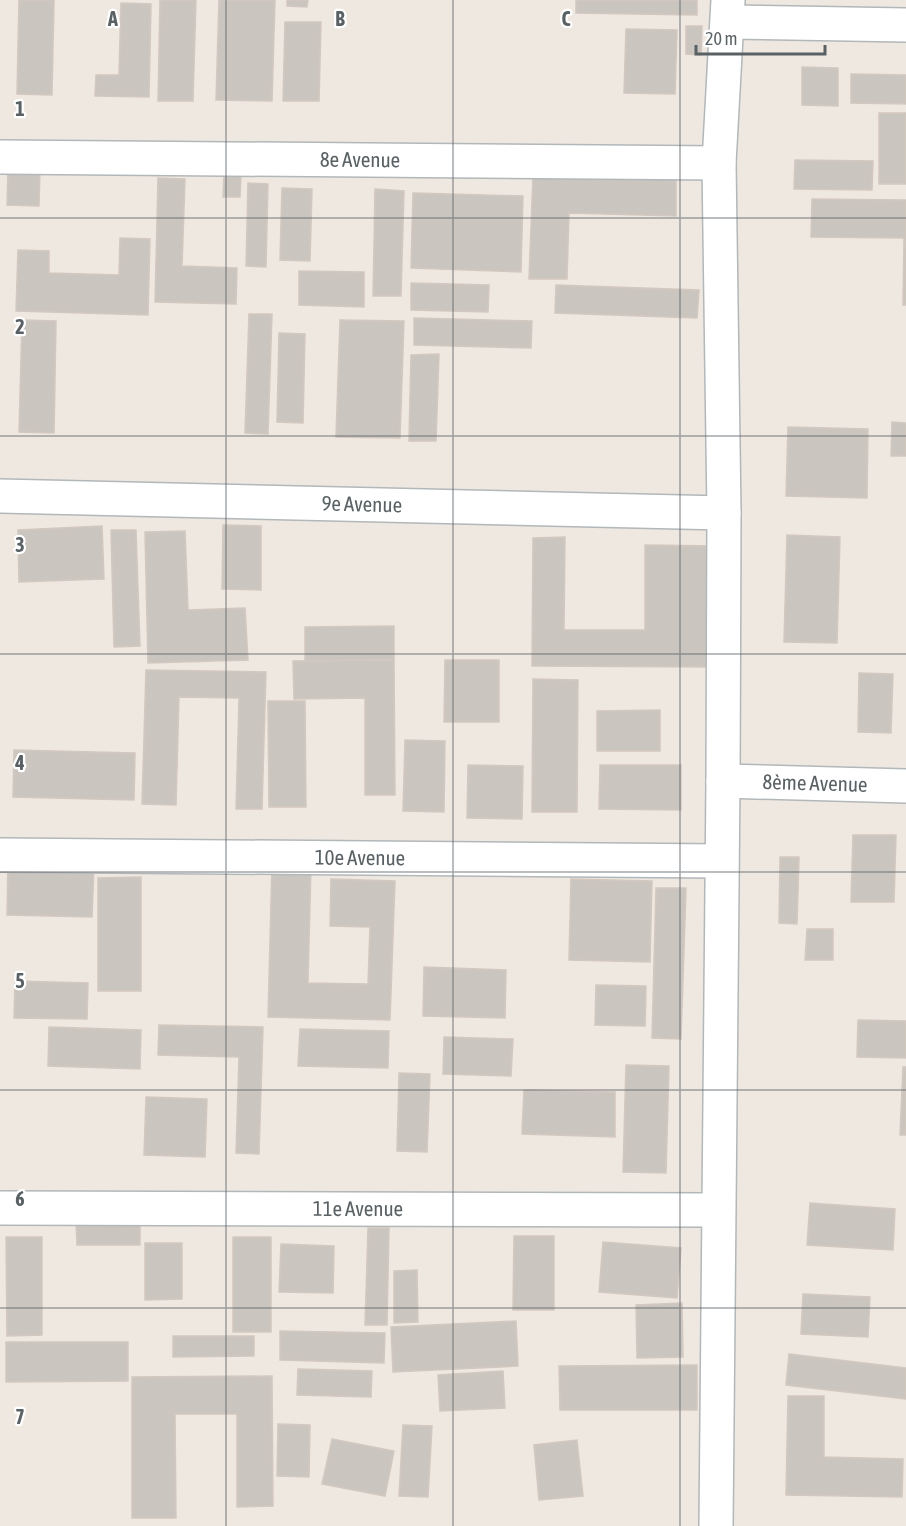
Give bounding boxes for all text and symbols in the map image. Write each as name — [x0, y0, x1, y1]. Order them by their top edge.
text: A — [107, 7, 118, 30]
text: B — [335, 7, 345, 30]
text: C — [562, 7, 571, 30]
scale bar — [696, 18, 825, 56]
text: 20 m — [705, 28, 737, 49]
text: 1 — [15, 97, 25, 120]
street label: 8e Avenue — [320, 147, 400, 171]
text: 2 — [15, 315, 25, 338]
street label: 9e Avenue — [321, 491, 402, 516]
text: 3 — [15, 533, 25, 556]
text: 4 — [14, 751, 25, 774]
street label: 8ème Avenue — [762, 769, 868, 796]
street label: 10e Avenue — [315, 845, 405, 869]
text: 5 — [15, 969, 25, 992]
text: 6 — [15, 1187, 25, 1210]
street label: 11e Avenue — [313, 1196, 403, 1220]
text: 7 — [15, 1405, 25, 1428]

